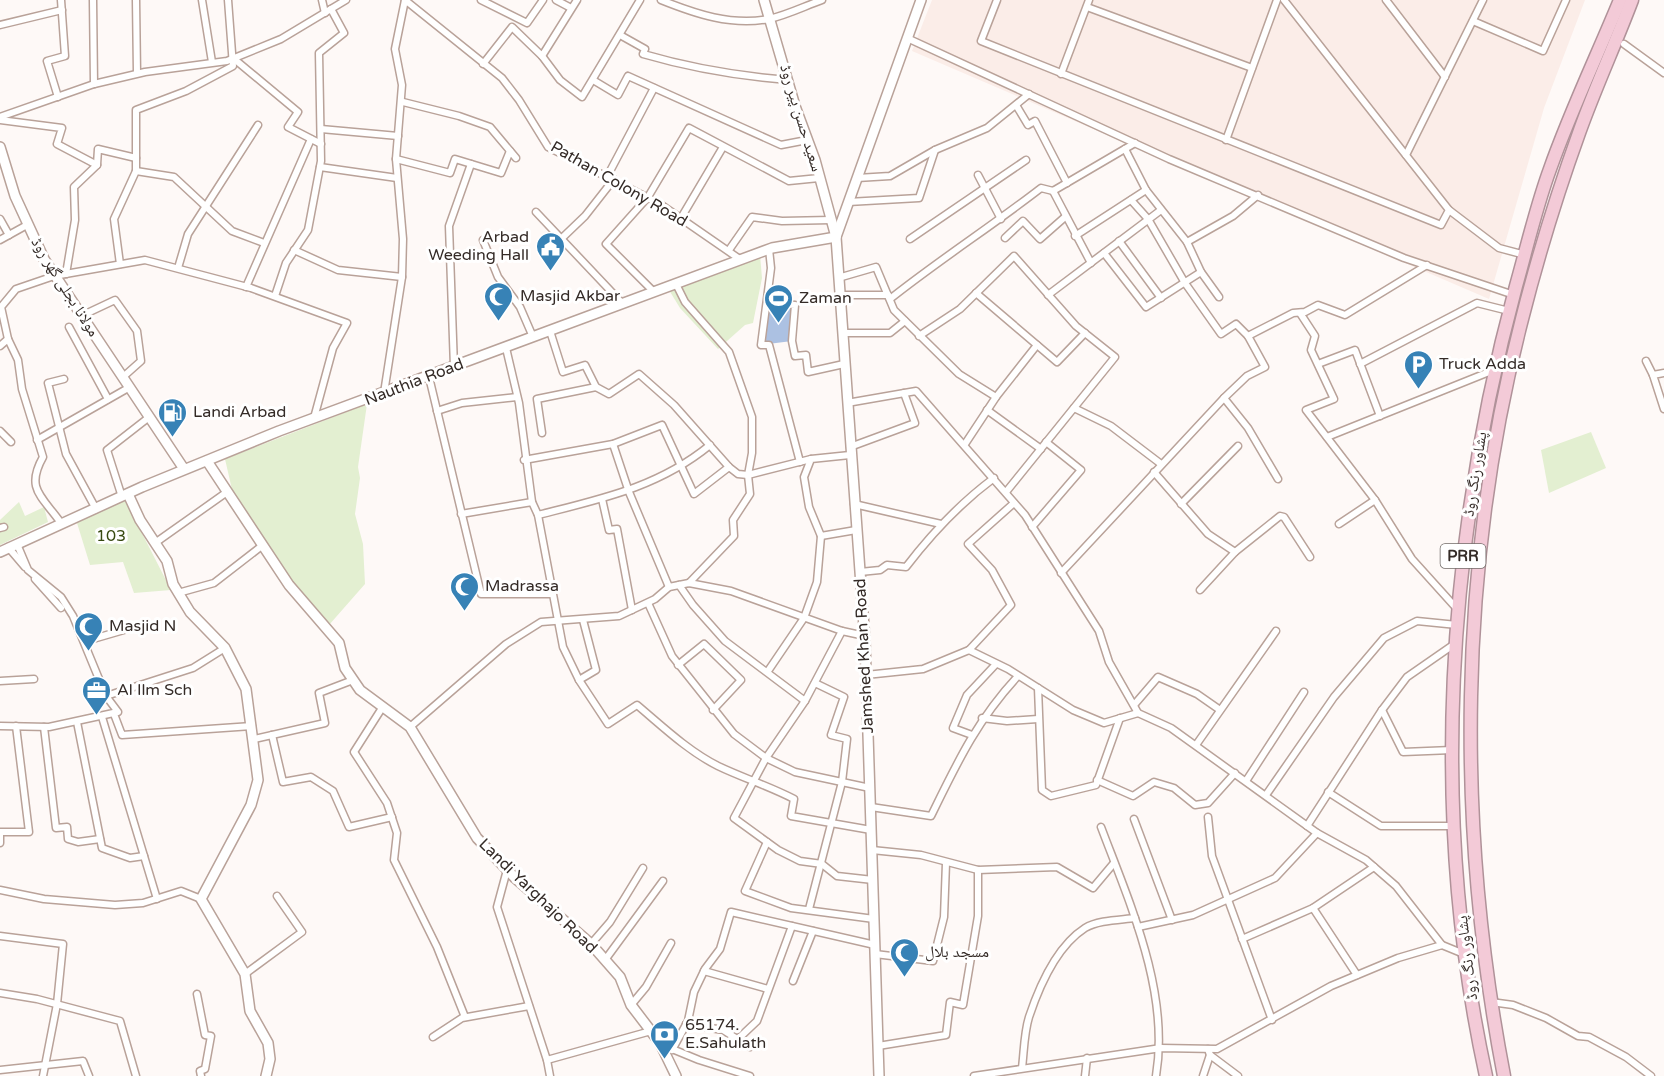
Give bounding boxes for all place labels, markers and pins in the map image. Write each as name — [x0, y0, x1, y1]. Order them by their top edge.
place label: Arbad Weeding Hall — [428, 227, 529, 265]
public building icon: Arbad Weeding Hall — [534, 230, 566, 272]
mosque icon: Masjid Akbar — [483, 280, 515, 322]
sports icon: Zaman — [762, 282, 794, 324]
place label: Masjid Akbar — [520, 286, 621, 306]
place label: Zaman — [799, 288, 852, 308]
parking icon: Truck Adda — [1402, 348, 1434, 390]
place label: Truck Adda — [1439, 354, 1526, 374]
fuel station icon: Landi Arbad — [156, 396, 188, 438]
place label: Landi Arbad — [193, 402, 286, 422]
mosque icon: Madrassa — [448, 570, 480, 612]
place label: Madrassa — [485, 576, 559, 596]
mosque icon: Masjid N — [72, 610, 104, 652]
place label: Masjid N — [109, 616, 176, 636]
office icon: Al Ilm Sch — [80, 674, 112, 716]
place label: Al Ilm Sch — [117, 680, 192, 700]
mosque icon: مسجد بلال — [888, 936, 920, 978]
place label: مسجد بلال — [925, 942, 989, 962]
place label: 65174. E.Sahulath — [685, 1015, 766, 1053]
bank icon: 65174. E.Sahulath — [648, 1018, 680, 1060]

